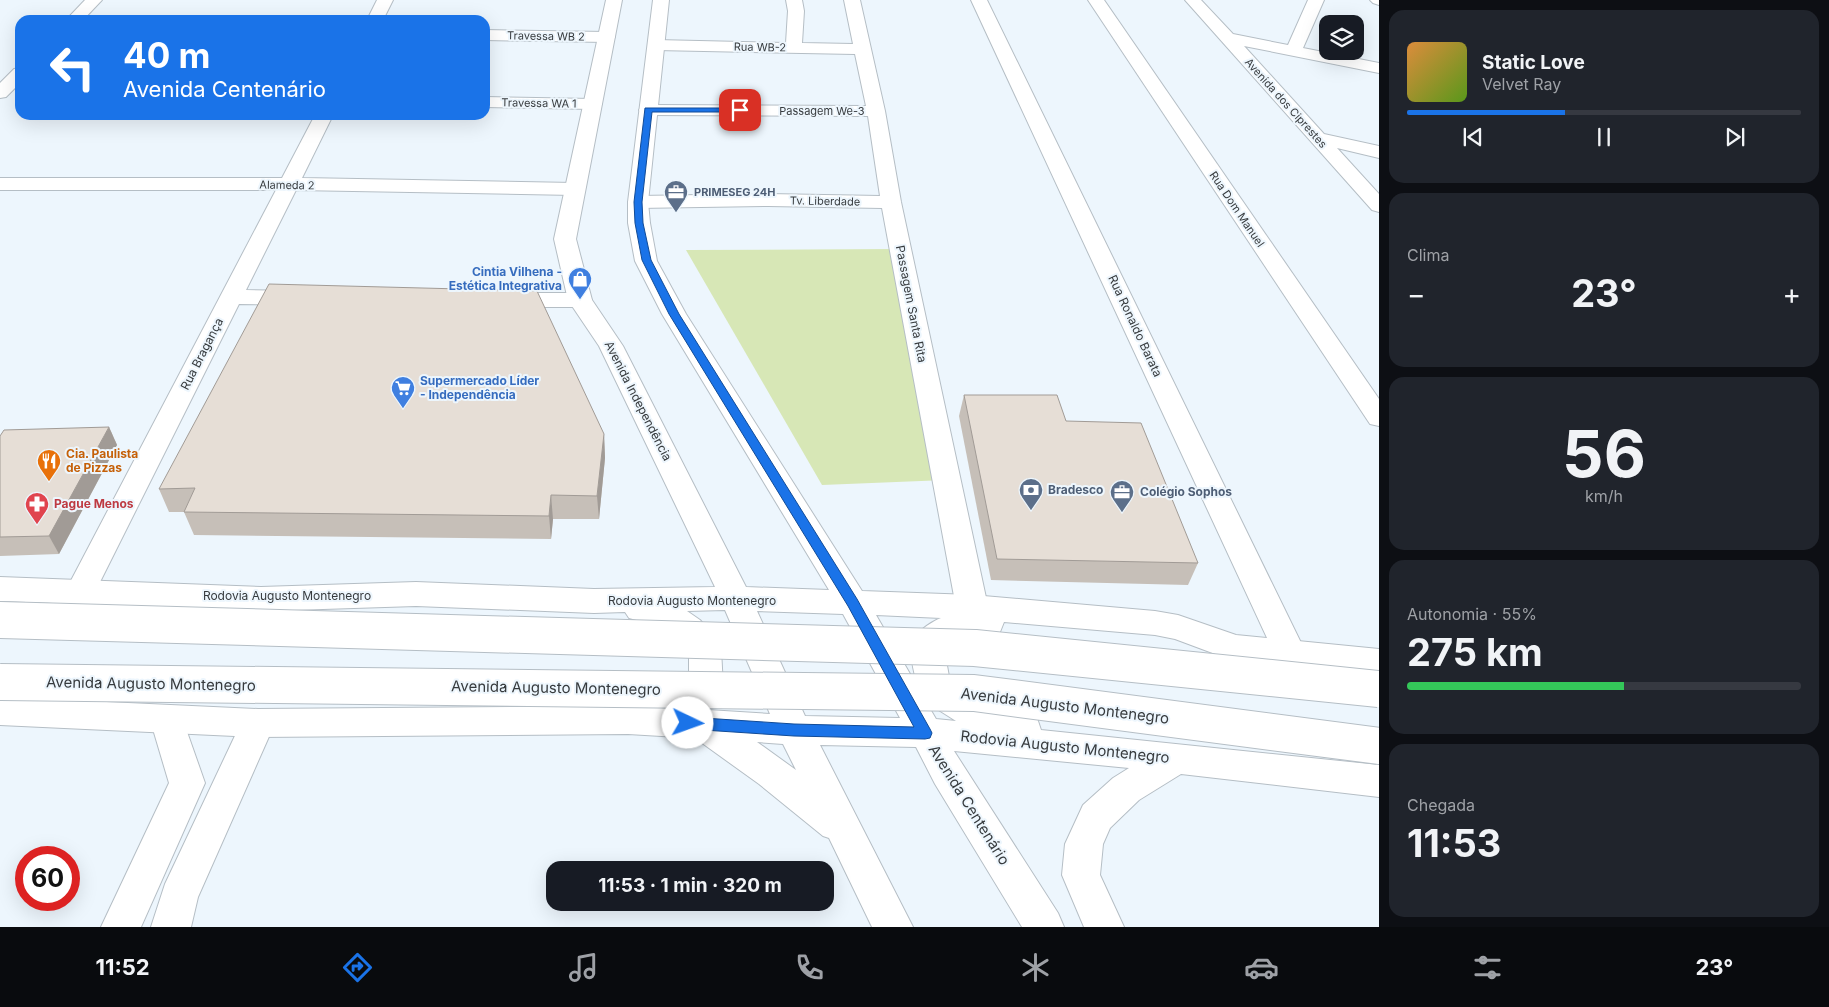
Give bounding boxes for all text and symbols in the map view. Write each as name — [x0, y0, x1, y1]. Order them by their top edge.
map controls — [1319, 15, 1364, 60]
button: layers — [1319, 15, 1364, 60]
street label: Travessa WB 2 — [507, 28, 585, 44]
text: 40 m — [123, 34, 211, 76]
icon: left — [40, 35, 105, 100]
street label: Rua WB-2 — [734, 40, 786, 54]
text: Static Love — [1482, 51, 1585, 74]
street label: Avenida dos Ciprestes — [1242, 55, 1330, 151]
text: Velvet Ray — [1482, 74, 1561, 94]
text: Avenida Centenário — [123, 76, 326, 102]
pin — [719, 89, 761, 131]
street label: Travessa WA 1 — [501, 95, 577, 111]
icon: arrive — [726, 96, 754, 124]
street label: Passagem We-3 — [779, 104, 865, 118]
icon: previous — [1459, 123, 1487, 151]
icon: pause — [1590, 123, 1618, 151]
icon: next — [1721, 123, 1749, 151]
street label: Rua Dom Manuel — [1207, 168, 1267, 250]
street label: Alameda 2 — [259, 178, 315, 192]
office icon: PRIMESEG 24H — [663, 179, 689, 213]
place label: PRIMESEG 24H — [694, 185, 776, 199]
street label: Tv. Liberdade — [790, 193, 860, 209]
street label: Passagem Santa Rita — [893, 244, 930, 364]
text: Clima — [1407, 245, 1449, 265]
place label: Cintia Vilhena - Estética Integrativa — [449, 264, 562, 293]
shop icon: Cintia Vilhena - Estética Integrativa — [567, 266, 593, 300]
text: 23° — [1571, 270, 1637, 316]
street label: Rua Ronaldo Barata — [1105, 272, 1166, 379]
text: − — [1407, 277, 1426, 311]
text: + — [1782, 277, 1801, 311]
street label: Rua Bragança — [177, 315, 226, 392]
street label: Avenida Independência — [602, 338, 675, 463]
place label: Supermercado Líder - Independência — [420, 373, 539, 402]
supermarket icon: Supermercado Líder - Independência — [390, 375, 416, 409]
text: 56 — [1562, 414, 1646, 493]
place label: Cia. Paulista de Pizzas — [66, 446, 138, 475]
restaurant icon: Cia. Paulista de Pizzas — [36, 448, 62, 482]
bank icon: Bradesco — [1018, 477, 1044, 511]
office icon: Colégio Sophos — [1109, 479, 1135, 513]
place label: Bradesco — [1048, 482, 1103, 497]
place label: Colégio Sophos — [1140, 484, 1232, 499]
text: km/h — [1585, 486, 1623, 506]
pharmacy icon: Pague Menos — [24, 491, 50, 525]
place label: Pague Menos — [54, 496, 134, 511]
street label: Rodovia Augusto Montenegro — [203, 588, 371, 603]
street label: Rodovia Augusto Montenegro — [608, 593, 776, 608]
text: Autonomia · 55% — [1407, 604, 1537, 624]
text: 275 km — [1407, 629, 1543, 675]
street label: Avenida Augusto Montenegro — [46, 672, 256, 695]
street label: Avenida Augusto Montenegro — [451, 676, 661, 699]
street label: Avenida Augusto Montenegro — [960, 683, 1170, 728]
position arrow — [661, 696, 713, 748]
street label: Rodovia Augusto Montenegro — [959, 726, 1171, 767]
street label: Avenida Centenário — [925, 741, 1014, 868]
text: Chegada — [1407, 795, 1475, 815]
text: 11:53 — [1407, 820, 1501, 866]
speed limit sign: 60 — [15, 846, 80, 911]
text: 11:53 · 1 min · 320 m — [598, 874, 782, 897]
icon: directions — [340, 950, 375, 985]
icon: music — [566, 950, 601, 985]
icon: phone — [792, 950, 827, 985]
icon: climate — [1018, 950, 1053, 985]
icon: car — [1244, 950, 1279, 985]
icon: filters — [1470, 950, 1505, 985]
text: 11:52 — [95, 954, 150, 980]
text: 23° — [1695, 954, 1733, 980]

